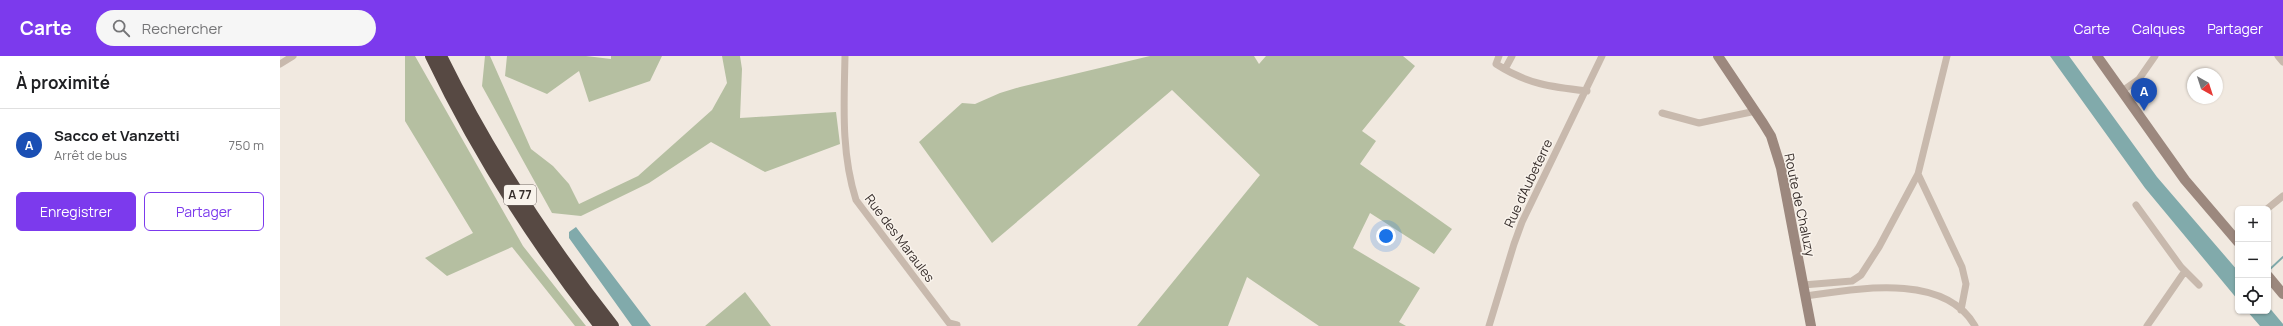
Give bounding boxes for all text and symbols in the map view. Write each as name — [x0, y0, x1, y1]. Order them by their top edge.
search box — [96, 10, 376, 46]
text: Carte — [20, 15, 72, 41]
icon: search — [110, 17, 132, 39]
text: Rechercher — [142, 18, 223, 39]
text: Carte — [2074, 19, 2110, 38]
text: Calques — [2132, 19, 2185, 38]
text: Partager — [2207, 19, 2263, 38]
north arrow — [2187, 68, 2223, 104]
text: À proximité — [16, 71, 110, 94]
pin: A — [2131, 78, 2157, 111]
text: Sacco et Vanzetti — [54, 125, 180, 146]
street label: Rue d'Aubeterre — [1500, 135, 1557, 230]
text: A — [25, 136, 33, 154]
text: 750 m — [228, 136, 264, 154]
text: Arrêt de bus — [54, 146, 127, 164]
street label: Route de Chaluzy — [1780, 152, 1820, 258]
road number: A 77 — [504, 185, 536, 205]
street label: Rue des Maraules — [861, 190, 939, 286]
button: Enregistrer — [16, 192, 136, 231]
button: Partager — [144, 192, 264, 231]
map controls — [2235, 206, 2271, 314]
button: + — [2235, 206, 2271, 242]
your location — [1376, 226, 1396, 246]
button: − — [2235, 242, 2271, 278]
button: locate — [2235, 278, 2271, 314]

